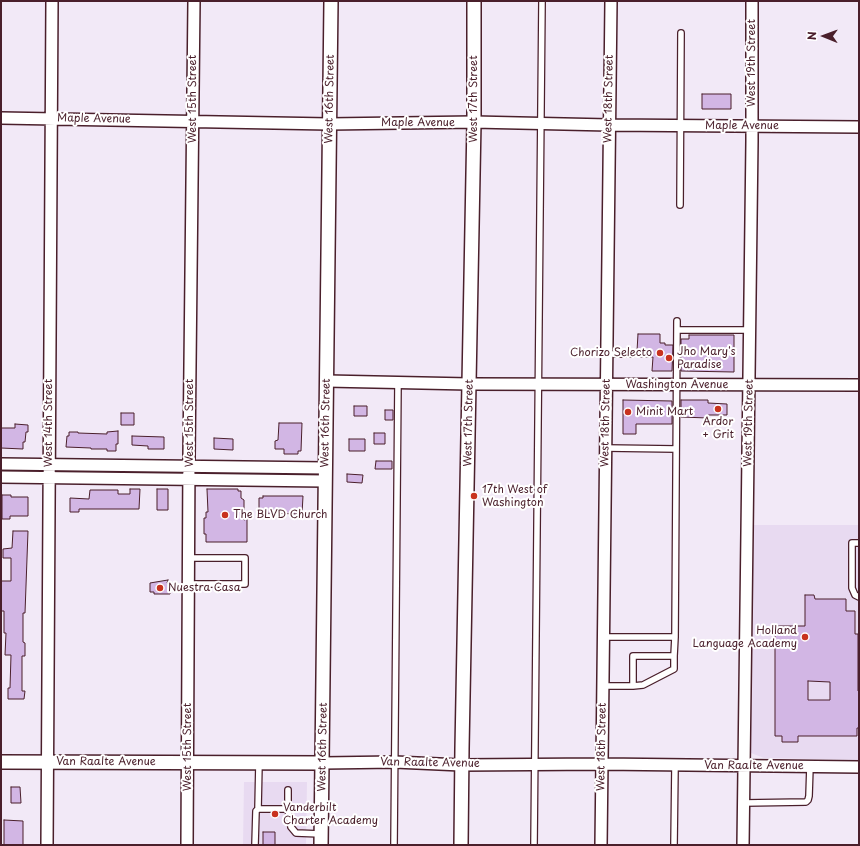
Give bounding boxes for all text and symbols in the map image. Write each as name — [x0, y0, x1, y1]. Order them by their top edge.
north arrow — [804, 16, 844, 56]
street label: West 19th Street — [745, 19, 759, 107]
text: N — [803, 31, 820, 40]
street label: West 16th Street — [323, 54, 337, 144]
street label: West 15th Street — [186, 55, 200, 143]
street label: West 17th Street — [467, 55, 481, 143]
street label: West 18th Street — [602, 55, 616, 143]
street label: Maple Avenue — [57, 112, 131, 126]
street label: Maple Avenue — [381, 116, 455, 130]
street label: Maple Avenue — [705, 119, 779, 133]
place label: Jho Mary's Paradise — [677, 345, 736, 371]
place label: Chorizo Selecto — [570, 346, 652, 360]
marker: Chorizo Selecto — [655, 348, 665, 358]
marker: Jho Mary's Paradise — [664, 353, 674, 363]
street label: West 16th Street — [319, 378, 333, 468]
street label: Washington Avenue — [626, 378, 728, 392]
street label: West 14th Street — [42, 379, 56, 467]
street label: West 15th Street — [183, 379, 197, 467]
street label: West 17th Street — [462, 379, 476, 467]
street label: West 18th Street — [599, 379, 613, 467]
street label: West 19th Street — [742, 379, 756, 467]
marker: Ardor + Grit — [713, 404, 723, 414]
place label: Minit Mart — [636, 405, 693, 419]
marker: Minit Mart — [623, 407, 633, 417]
place label: Ardor + Grit — [702, 415, 734, 441]
place label: 17th West of Washington — [482, 483, 547, 509]
marker: 17th West of Washington — [469, 491, 479, 501]
place label: The BLVD Church — [233, 508, 328, 522]
marker: The BLVD Church — [220, 510, 230, 520]
place label: Nuestra Casa — [168, 581, 241, 595]
marker: Nuestra Casa — [155, 583, 165, 593]
place label: Holland Language Academy — [693, 624, 797, 650]
marker: Holland Language Academy — [800, 632, 810, 642]
street label: West 16th Street — [316, 702, 330, 792]
street label: West 15th Street — [181, 703, 195, 791]
street label: West 18th Street — [595, 703, 609, 791]
street label: Van Raalte Avenue — [56, 755, 156, 769]
street label: Van Raalte Avenue — [380, 756, 480, 770]
street label: Van Raalte Avenue — [704, 759, 804, 773]
place label: Vanderbilt Charter Academy — [283, 801, 378, 827]
marker: Vanderbilt Charter Academy — [270, 809, 280, 819]

